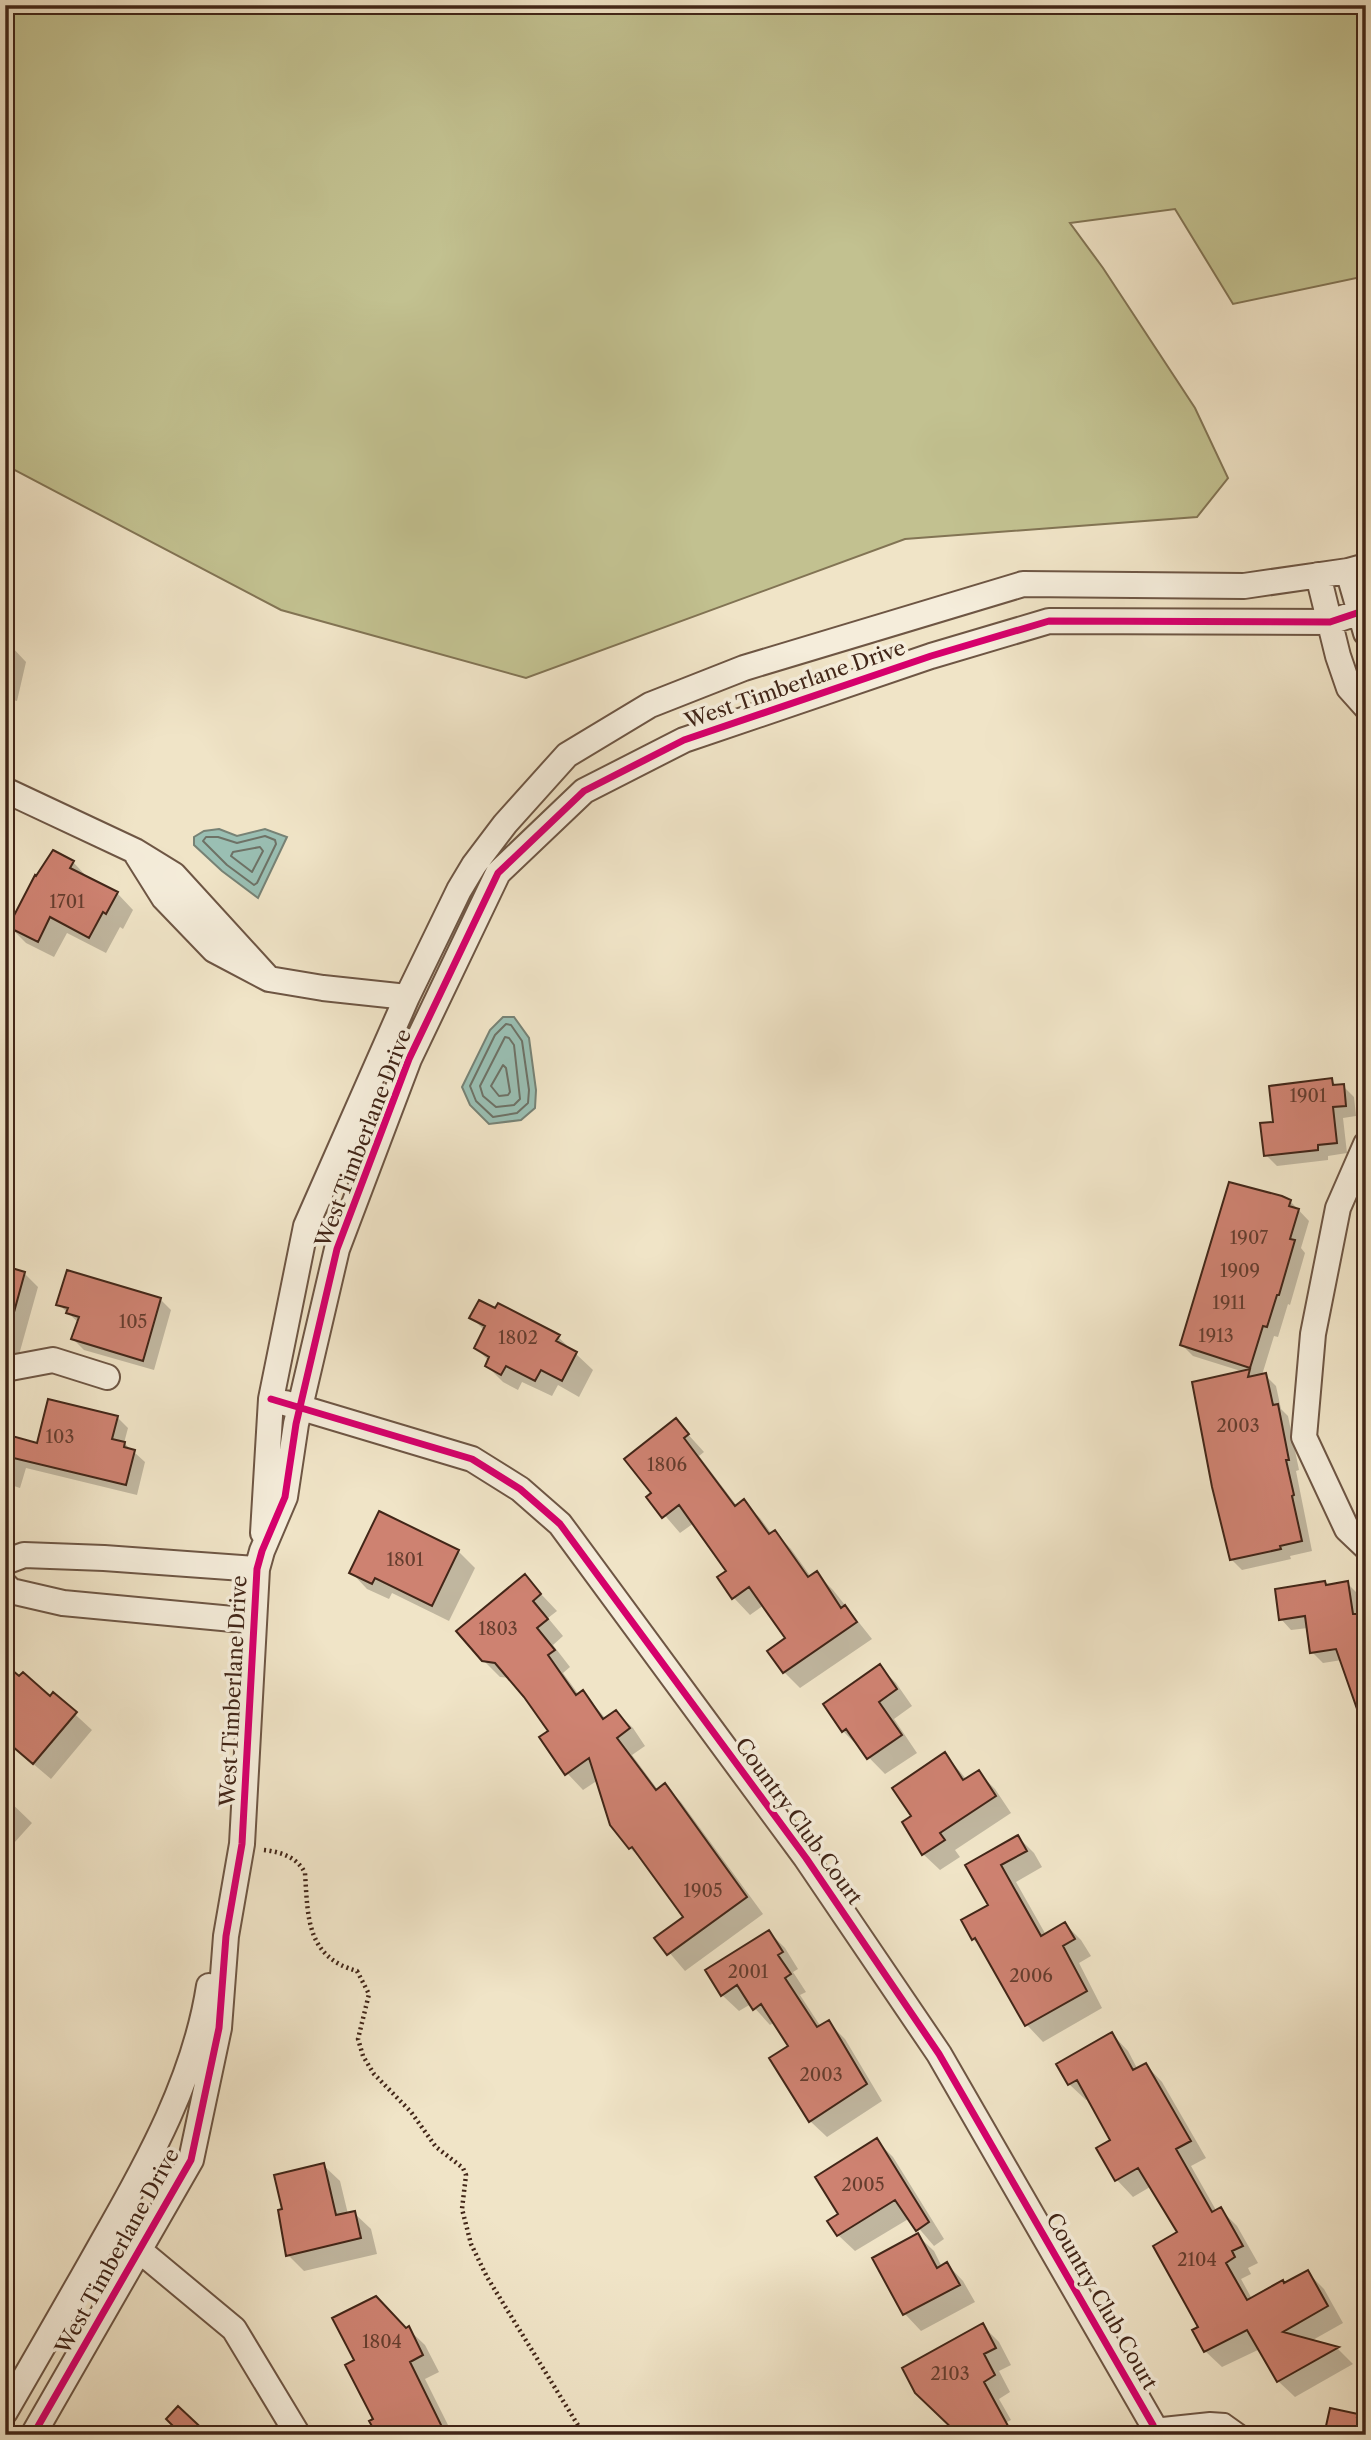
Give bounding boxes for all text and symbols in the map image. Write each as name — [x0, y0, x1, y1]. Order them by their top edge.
street label: West Timberlane Drive — [681, 634, 909, 734]
house number: 1701 — [49, 891, 85, 913]
street label: West Timberlane Drive — [309, 1025, 416, 1251]
house number: 1901 — [1289, 1085, 1327, 1107]
house number: 1907 — [1230, 1227, 1268, 1249]
house number: 1909 — [1220, 1260, 1260, 1282]
house number: 1911 — [1212, 1292, 1246, 1314]
house number: 105 — [119, 1311, 147, 1333]
house number: 1913 — [1198, 1325, 1234, 1347]
house number: 1802 — [498, 1327, 538, 1349]
house number: 2003 — [1216, 1415, 1260, 1437]
house number: 103 — [46, 1426, 74, 1448]
house number: 1806 — [647, 1454, 687, 1476]
house number: 1801 — [386, 1549, 424, 1571]
street label: West Timberlane Drive — [214, 1575, 252, 1808]
house number: 1803 — [478, 1618, 518, 1640]
street label: Country Club Court — [730, 1733, 868, 1910]
house number: 1905 — [683, 1880, 723, 1902]
house number: 2001 — [728, 1961, 769, 1983]
house number: 2006 — [1009, 1965, 1053, 1987]
house number: 2003 — [799, 2064, 843, 2086]
street label: West Timberlane Drive — [49, 2144, 184, 2359]
house number: 2005 — [842, 2174, 884, 2196]
street label: Country Club Court — [1041, 2208, 1163, 2394]
house number: 2104 — [1177, 2249, 1217, 2271]
house number: 1804 — [362, 2331, 402, 2353]
house number: 2103 — [930, 2363, 970, 2385]

